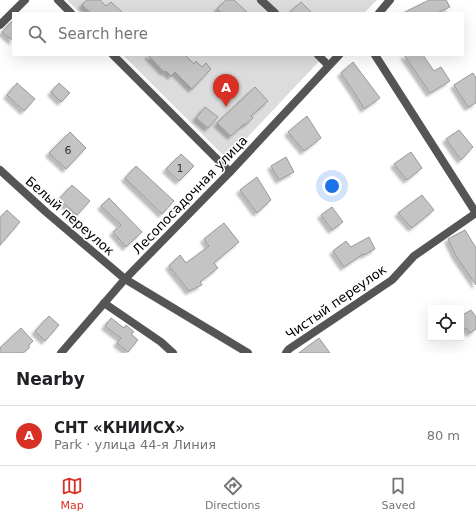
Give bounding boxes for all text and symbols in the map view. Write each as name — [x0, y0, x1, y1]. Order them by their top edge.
search box — [12, 12, 464, 56]
icon: search — [26, 23, 48, 45]
text: Search here — [58, 25, 148, 43]
pin: A — [213, 74, 239, 107]
street label: Лесопосадочная улица — [129, 133, 251, 257]
house number: 6 — [65, 144, 72, 157]
house number: 1 — [177, 162, 184, 175]
street label: Белый переулок — [23, 173, 118, 259]
your location — [322, 176, 342, 196]
street label: Чистый переулок — [283, 262, 389, 342]
map controls — [428, 305, 464, 341]
button: locate — [428, 305, 464, 341]
text: Nearby — [16, 369, 85, 389]
text: СНТ «КНИИСХ» — [54, 419, 185, 437]
text: A — [24, 428, 34, 443]
text: 80 m — [427, 428, 460, 443]
text: Park · улица 44-я Линия — [54, 437, 216, 452]
tab: Map — [61, 475, 84, 512]
tab: Directions — [205, 475, 260, 512]
tab: Saved — [381, 475, 415, 512]

